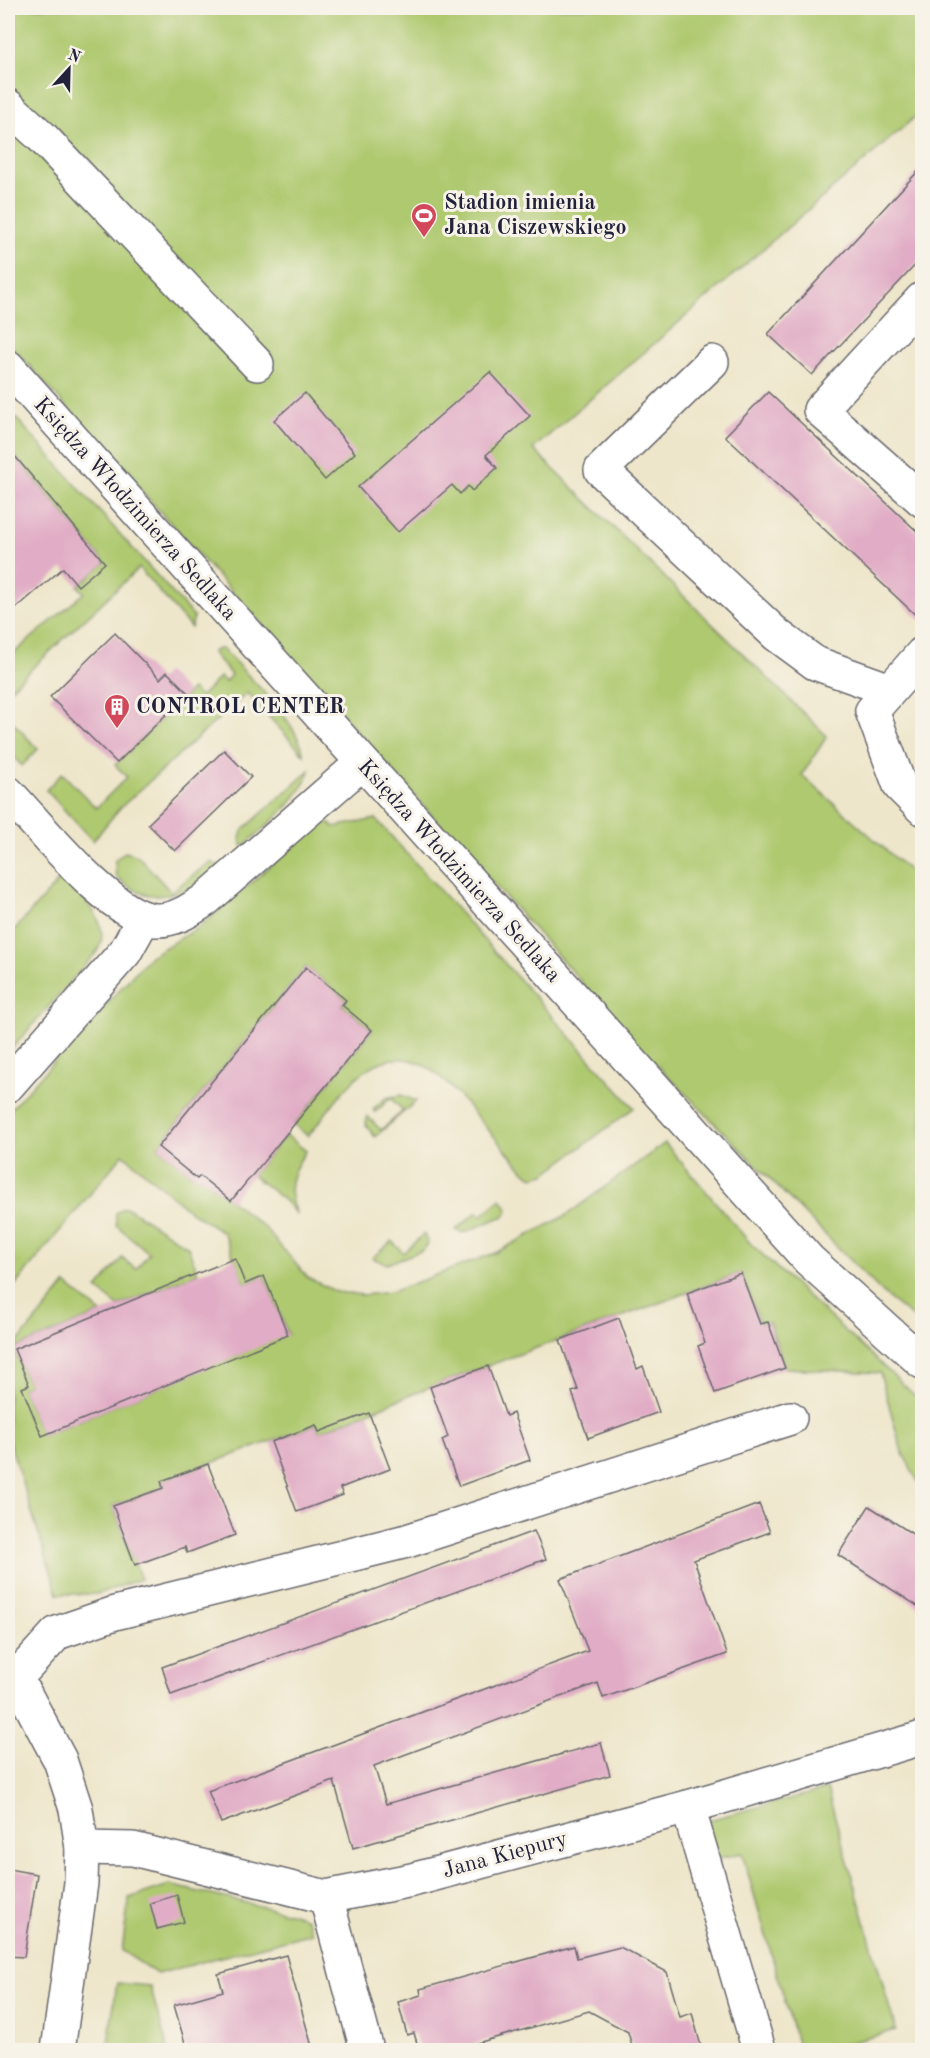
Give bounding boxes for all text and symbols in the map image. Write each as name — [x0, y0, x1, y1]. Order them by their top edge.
north arrow — [39, 39, 99, 99]
text: N — [65, 47, 83, 67]
place label: Stadion imienia Jana Ciszewskiego — [444, 192, 627, 239]
sports icon: Stadion imienia Jana Ciszewskiego — [409, 201, 439, 239]
street label: Księdza Włodzimierza Sedlaka — [29, 393, 241, 625]
building icon: CONTROL CENTER — [102, 692, 132, 730]
place label: CONTROL CENTER — [136, 696, 345, 718]
street label: Księdza Włodzimierza Sedlaka — [353, 755, 565, 987]
street label: Jana Kiepury — [440, 1828, 570, 1882]

